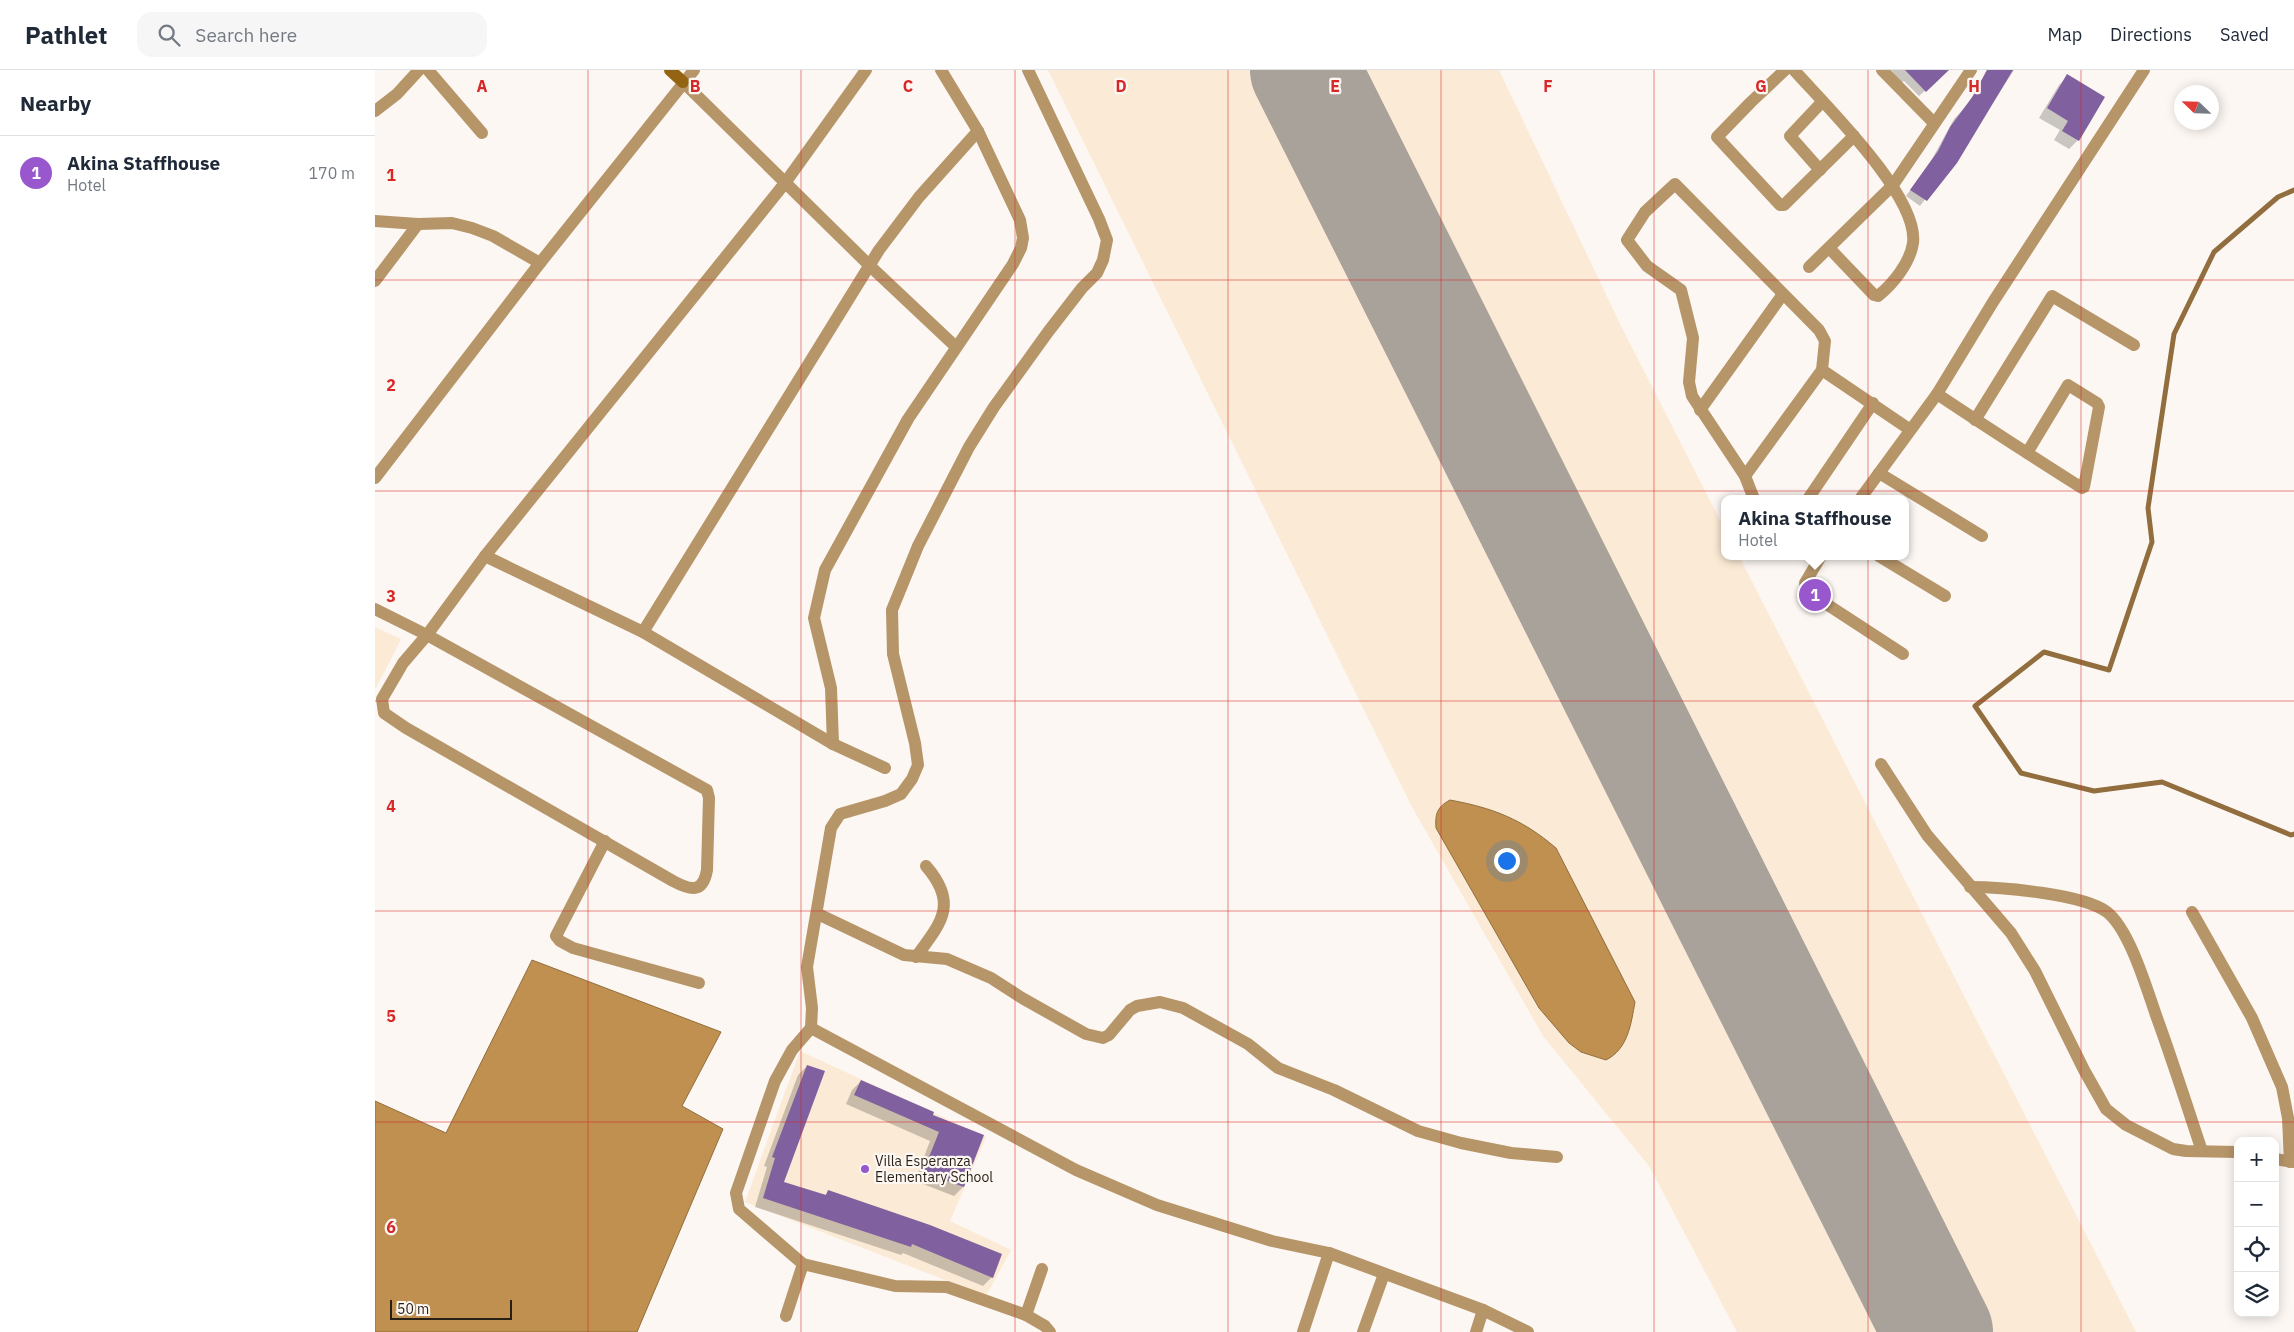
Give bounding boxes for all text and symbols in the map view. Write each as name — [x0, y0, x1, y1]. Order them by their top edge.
search box — [137, 12, 487, 57]
text: Pathlet — [25, 19, 107, 51]
icon: search — [155, 21, 183, 49]
text: Search here — [195, 23, 297, 47]
text: Map — [2047, 23, 2082, 46]
text: Directions — [2110, 23, 2192, 46]
text: Saved — [2220, 23, 2269, 46]
text: A — [477, 76, 488, 96]
text: B — [690, 76, 701, 96]
text: C — [903, 76, 913, 96]
text: D — [1115, 76, 1127, 96]
text: E — [1330, 76, 1340, 96]
text: F — [1543, 76, 1553, 96]
text: G — [1755, 76, 1767, 96]
text: H — [1968, 76, 1980, 96]
north arrow — [2174, 85, 2219, 130]
text: Nearby — [20, 89, 91, 117]
text: Akina Staffhouse — [67, 151, 220, 175]
text: 1 — [31, 163, 41, 183]
text: 170 m — [308, 163, 355, 183]
text: 1 — [386, 165, 396, 185]
text: Hotel — [67, 175, 106, 195]
text: 2 — [386, 375, 396, 395]
popup — [1721, 495, 1909, 560]
text: Akina Staffhouse — [1738, 506, 1892, 530]
text: Hotel — [1738, 530, 1777, 550]
pin: 1 — [1799, 576, 1831, 614]
text: 3 — [386, 586, 396, 606]
text: 4 — [386, 796, 396, 816]
your location — [1494, 848, 1520, 874]
text: 5 — [386, 1006, 396, 1026]
map controls — [2234, 1137, 2279, 1317]
button: + — [2234, 1137, 2279, 1182]
place label: Villa Esperanza Elementary School — [875, 1152, 993, 1186]
marker: Villa Esperanza Elementary School — [859, 1163, 871, 1175]
button: − — [2234, 1182, 2279, 1227]
text: 6 — [386, 1217, 396, 1237]
button: locate — [2234, 1227, 2279, 1272]
button: layers — [2234, 1272, 2279, 1317]
scale bar — [390, 1297, 513, 1320]
text: 50 m — [397, 1300, 429, 1318]

